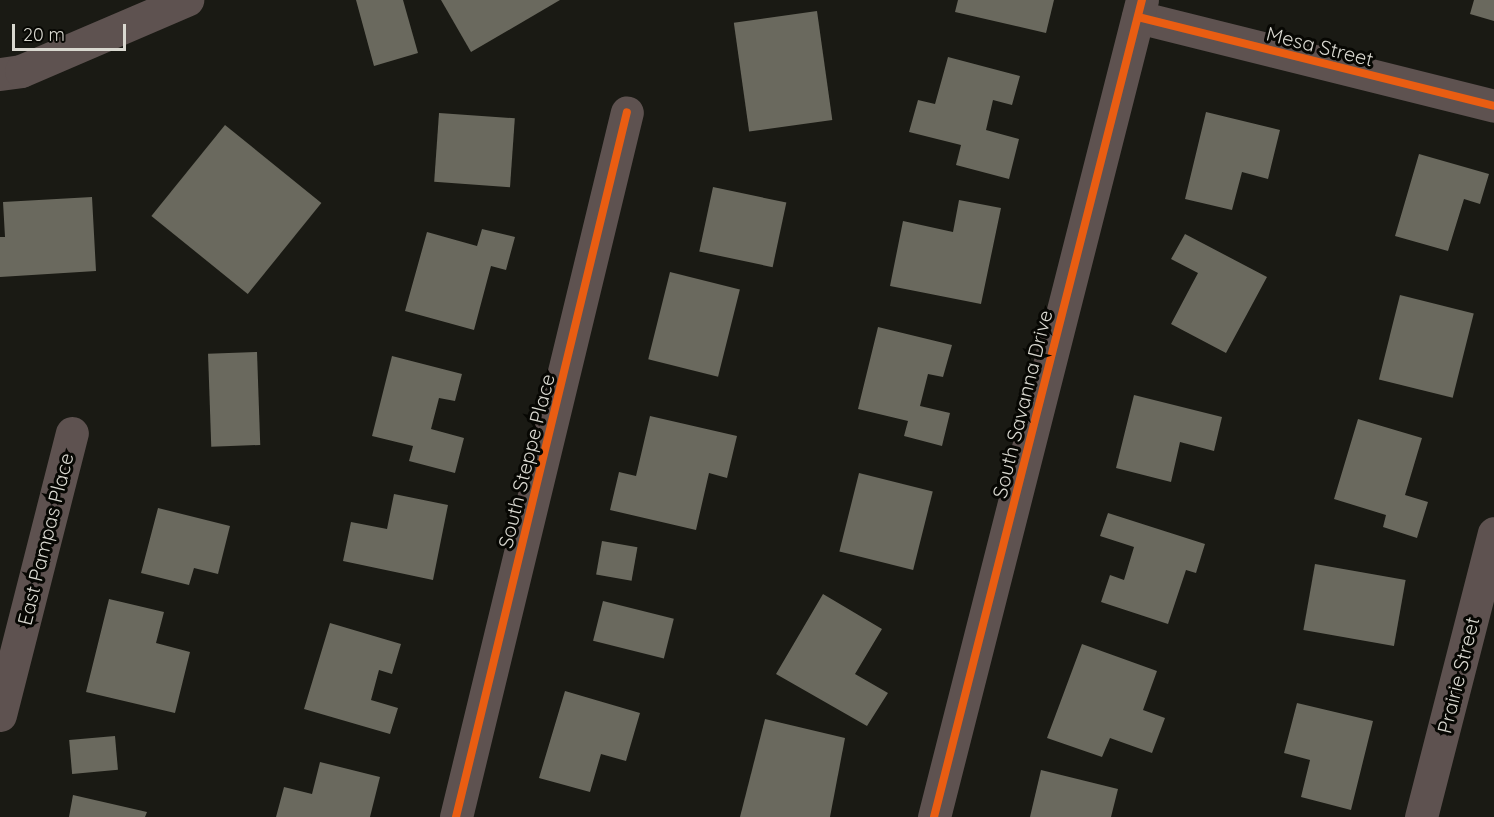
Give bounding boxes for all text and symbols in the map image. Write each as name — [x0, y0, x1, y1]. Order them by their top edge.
scale bar — [15, 12, 129, 50]
street label: Mesa Street — [1264, 21, 1376, 71]
text: 20 m — [23, 23, 65, 46]
street label: South Savanna Drive — [987, 308, 1057, 500]
street label: South Steppe Place — [493, 371, 559, 551]
street label: East Pampas Place — [12, 450, 78, 628]
street label: Prairie Street — [1432, 614, 1484, 736]

